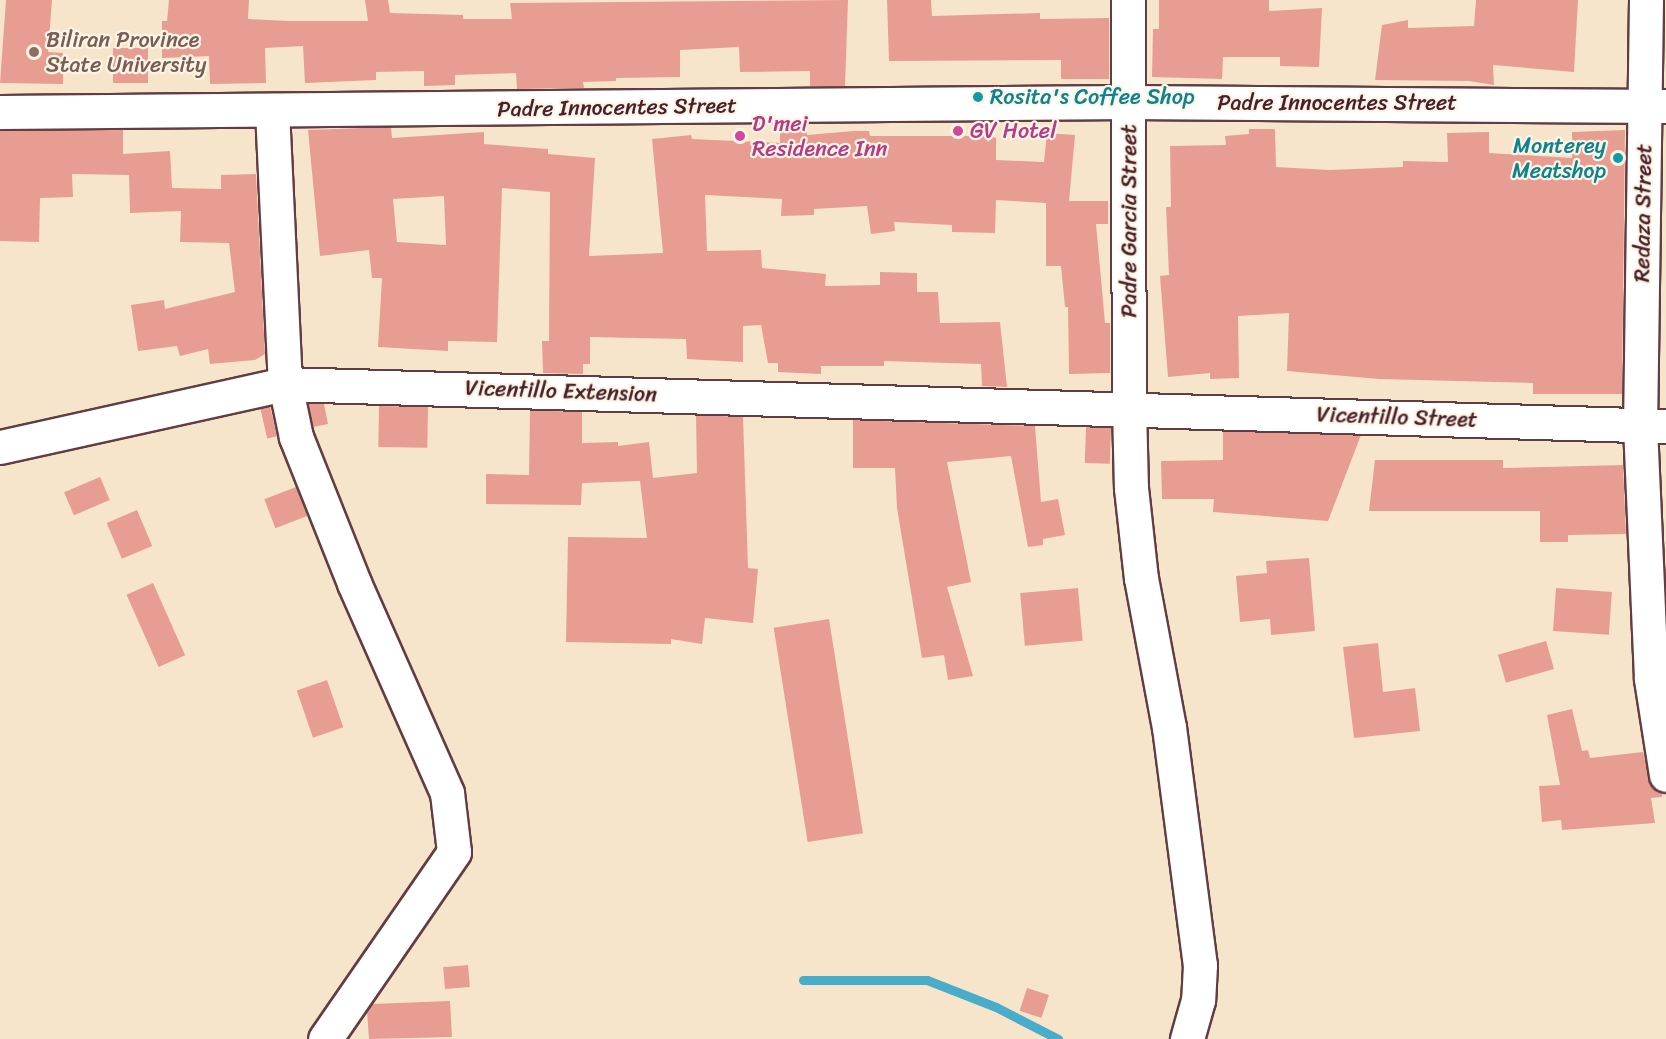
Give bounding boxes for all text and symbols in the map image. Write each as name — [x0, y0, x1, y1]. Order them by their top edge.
place label: Biliran Province State University — [46, 26, 207, 78]
marker: Biliran Province State University — [27, 45, 41, 59]
place label: Rosita's Coffee Shop — [990, 84, 1195, 110]
marker: Rosita's Coffee Shop — [971, 90, 985, 104]
street label: Padre Innocentes Street — [1218, 90, 1456, 116]
street label: Padre Innocentes Street — [497, 92, 737, 122]
place label: D'mei Residence Inn — [752, 110, 887, 162]
place label: GV Hotel — [970, 118, 1056, 144]
marker: GV Hotel — [951, 124, 965, 138]
street label: Padre Garcia Street — [1116, 124, 1142, 318]
marker: D'mei Residence Inn — [733, 129, 747, 143]
place label: Monterey Meatshop — [1512, 132, 1606, 184]
street label: Redaza Street — [1629, 144, 1657, 282]
marker: Monterey Meatshop — [1611, 151, 1625, 165]
street label: Vicentillo Extension — [464, 374, 658, 408]
street label: Vicentillo Street — [1316, 401, 1478, 433]

